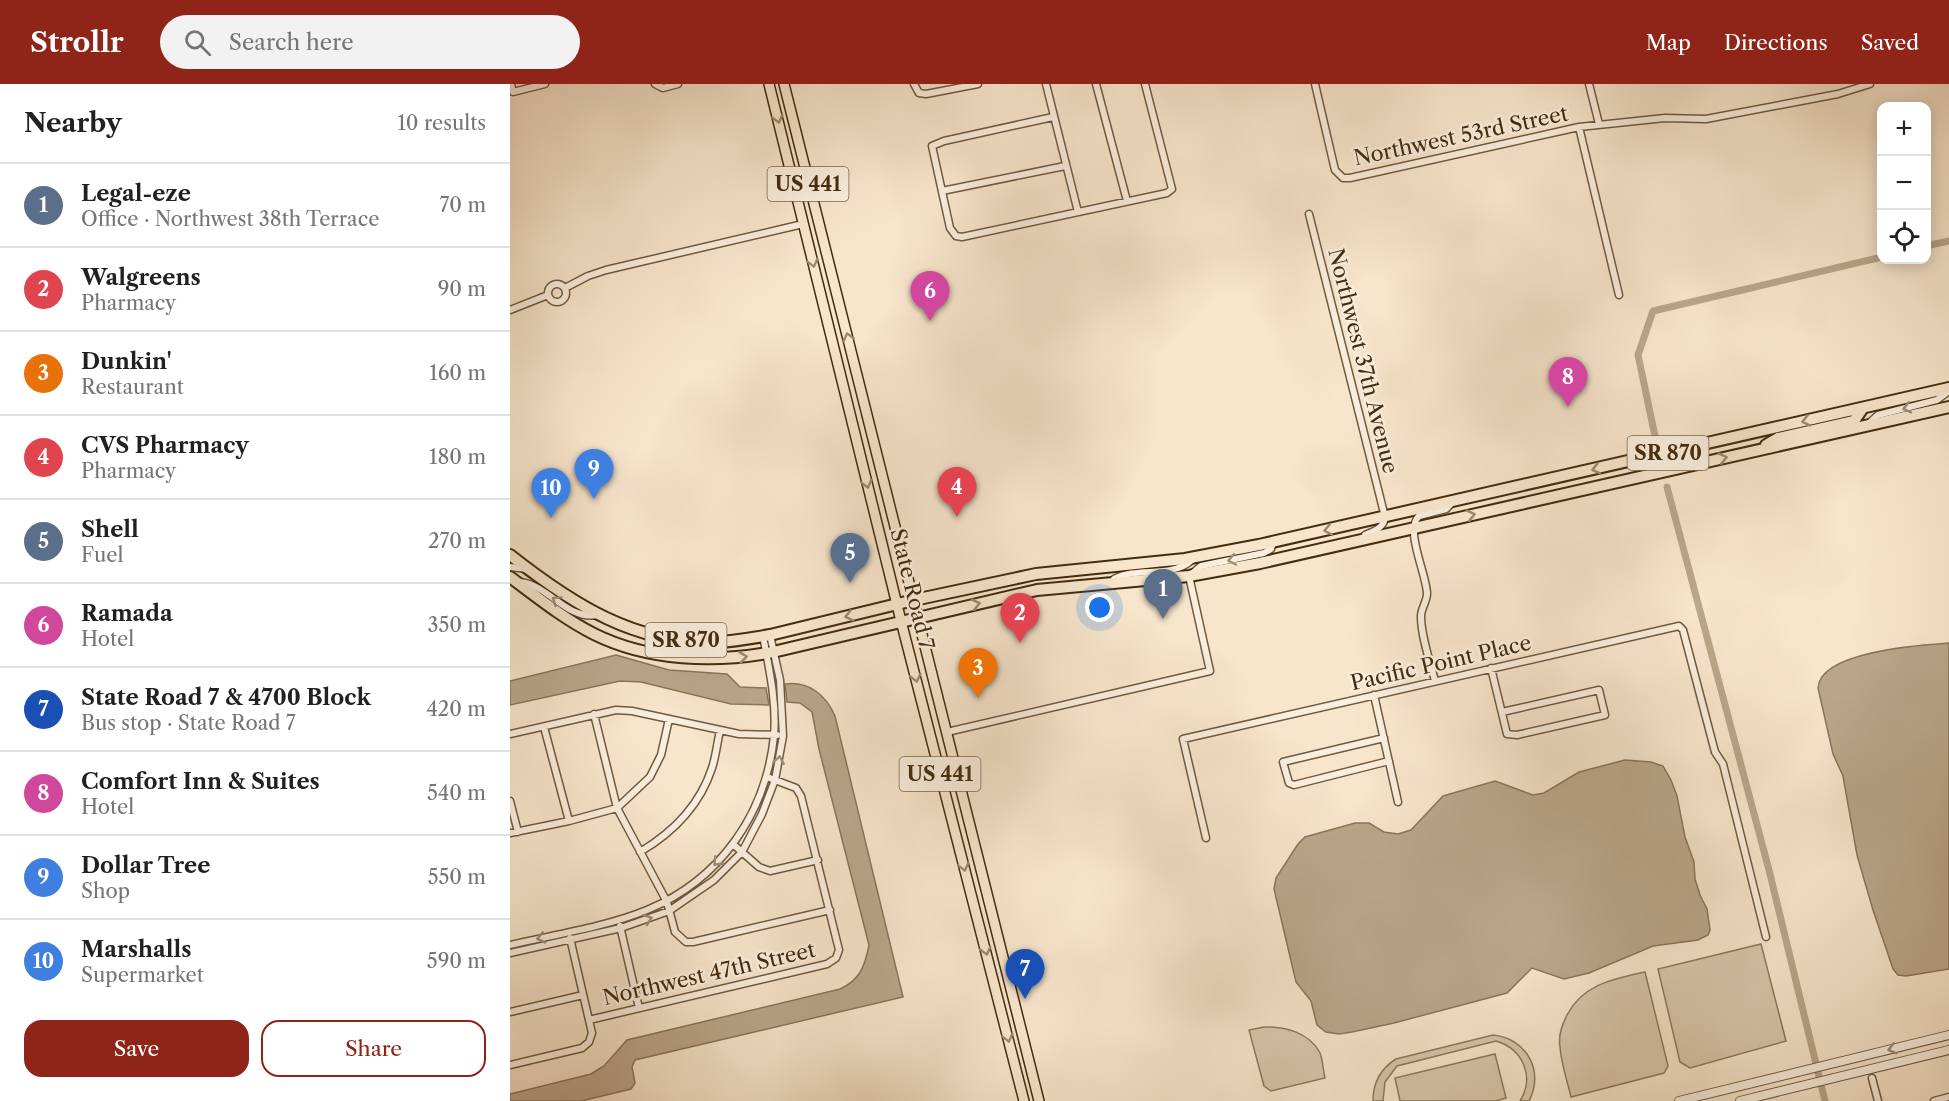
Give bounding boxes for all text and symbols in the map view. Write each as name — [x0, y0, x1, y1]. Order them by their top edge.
search box — [160, 15, 580, 69]
text: Strollr — [30, 25, 124, 59]
icon: search — [181, 26, 214, 59]
text: Search here — [229, 29, 353, 56]
text: Map — [1646, 30, 1691, 55]
text: Directions — [1724, 30, 1828, 55]
text: Saved — [1861, 30, 1919, 55]
street label: Northwest 53rd Street — [1351, 100, 1571, 170]
map controls — [1877, 102, 1931, 264]
button: + — [1877, 102, 1931, 156]
text: Nearby — [24, 107, 122, 139]
text: 10 results — [397, 111, 486, 135]
one-way arrow — [770, 114, 783, 124]
button: − — [1877, 156, 1931, 210]
road number: US 441 — [768, 167, 848, 201]
text: Legal-eze — [81, 180, 191, 207]
text: 1 — [39, 193, 48, 217]
text: 70 m — [440, 193, 486, 217]
text: Office · Northwest 38th Terrace — [81, 207, 379, 231]
button: locate — [1877, 210, 1931, 264]
street label: Northwest 37th Avenue — [1323, 246, 1404, 476]
one-way arrow — [805, 258, 818, 268]
text: Walgreens — [81, 264, 201, 291]
pin: 6 — [910, 272, 950, 321]
text: 2 — [38, 277, 49, 301]
text: 90 m — [438, 277, 486, 301]
text: Pharmacy — [81, 291, 176, 315]
one-way arrow — [842, 333, 855, 343]
text: Dunkin' — [81, 348, 172, 375]
pin: 8 — [1548, 358, 1588, 407]
text: 3 — [38, 361, 49, 385]
text: 160 m — [429, 361, 486, 385]
text: Restaurant — [81, 375, 184, 399]
one-way arrow — [1902, 400, 1912, 413]
one-way arrow — [1802, 414, 1812, 427]
text: CVS Pharmacy — [81, 432, 249, 459]
road number: SR 870 — [1628, 436, 1708, 470]
text: 4 — [38, 445, 49, 469]
text: 180 m — [429, 445, 486, 469]
pin: 9 — [574, 450, 614, 499]
one-way arrow — [1718, 453, 1728, 466]
text: Pharmacy — [81, 459, 176, 483]
one-way arrow — [1591, 462, 1601, 475]
pin: 10 — [532, 468, 570, 518]
pin: 4 — [938, 468, 976, 517]
one-way arrow — [860, 479, 873, 489]
one-way arrow — [1466, 509, 1476, 522]
text: Shell — [81, 516, 139, 543]
one-way arrow — [1324, 522, 1334, 535]
street label: State Road 7 — [885, 526, 940, 653]
text: 5 — [38, 529, 49, 553]
text: 270 m — [428, 529, 486, 553]
pin: 5 — [830, 534, 870, 583]
text: Fuel — [81, 543, 123, 567]
one-way arrow — [1228, 553, 1238, 566]
pin: 1 — [1144, 570, 1182, 619]
your location — [1085, 593, 1114, 622]
pin: 2 — [1000, 594, 1040, 643]
one-way arrow — [551, 596, 562, 607]
one-way arrow — [971, 598, 981, 611]
text: Ramada — [81, 600, 173, 627]
one-way arrow — [844, 608, 854, 621]
text: 6 — [38, 613, 49, 637]
text: 350 m — [428, 613, 486, 637]
road number: SR 870 — [646, 623, 726, 657]
text: Hotel — [81, 627, 134, 651]
street label: Pacific Point Place — [1348, 630, 1534, 695]
pin: 3 — [958, 648, 998, 698]
one-way arrow — [738, 651, 747, 663]
one-way arrow — [908, 673, 921, 683]
text: State Road 7 & 4700 Block — [81, 684, 371, 711]
text: 7 — [38, 697, 49, 721]
text: 420 m — [426, 697, 486, 721]
text: Bus stop · State Road 7 — [81, 711, 296, 735]
one-way arrow — [772, 756, 785, 766]
road number: US 441 — [900, 757, 980, 791]
text: Comfort Inn & Suites — [81, 768, 320, 795]
text: 8 — [37, 781, 50, 805]
text: 540 m — [427, 781, 486, 805]
text: Hotel — [81, 795, 134, 819]
text: Dollar Tree — [81, 852, 210, 879]
one-way arrow — [713, 855, 724, 866]
one-way arrow — [957, 861, 969, 871]
text: 9 — [38, 865, 49, 889]
text: 550 m — [428, 865, 486, 889]
text: Shop — [81, 879, 130, 903]
one-way arrow — [642, 914, 653, 927]
one-way arrow — [536, 930, 546, 943]
text: Marshalls — [81, 936, 191, 963]
street label: Northwest 47th Street — [600, 937, 818, 1010]
one-way arrow — [978, 946, 991, 956]
text: 10 — [33, 949, 54, 973]
text: 590 m — [427, 949, 486, 973]
pin: 7 — [1006, 950, 1044, 999]
text: Supermarket — [81, 963, 204, 987]
button: Save — [24, 1020, 249, 1077]
button: Share — [261, 1020, 486, 1077]
one-way arrow — [1001, 1032, 1013, 1042]
one-way arrow — [1887, 1042, 1897, 1055]

